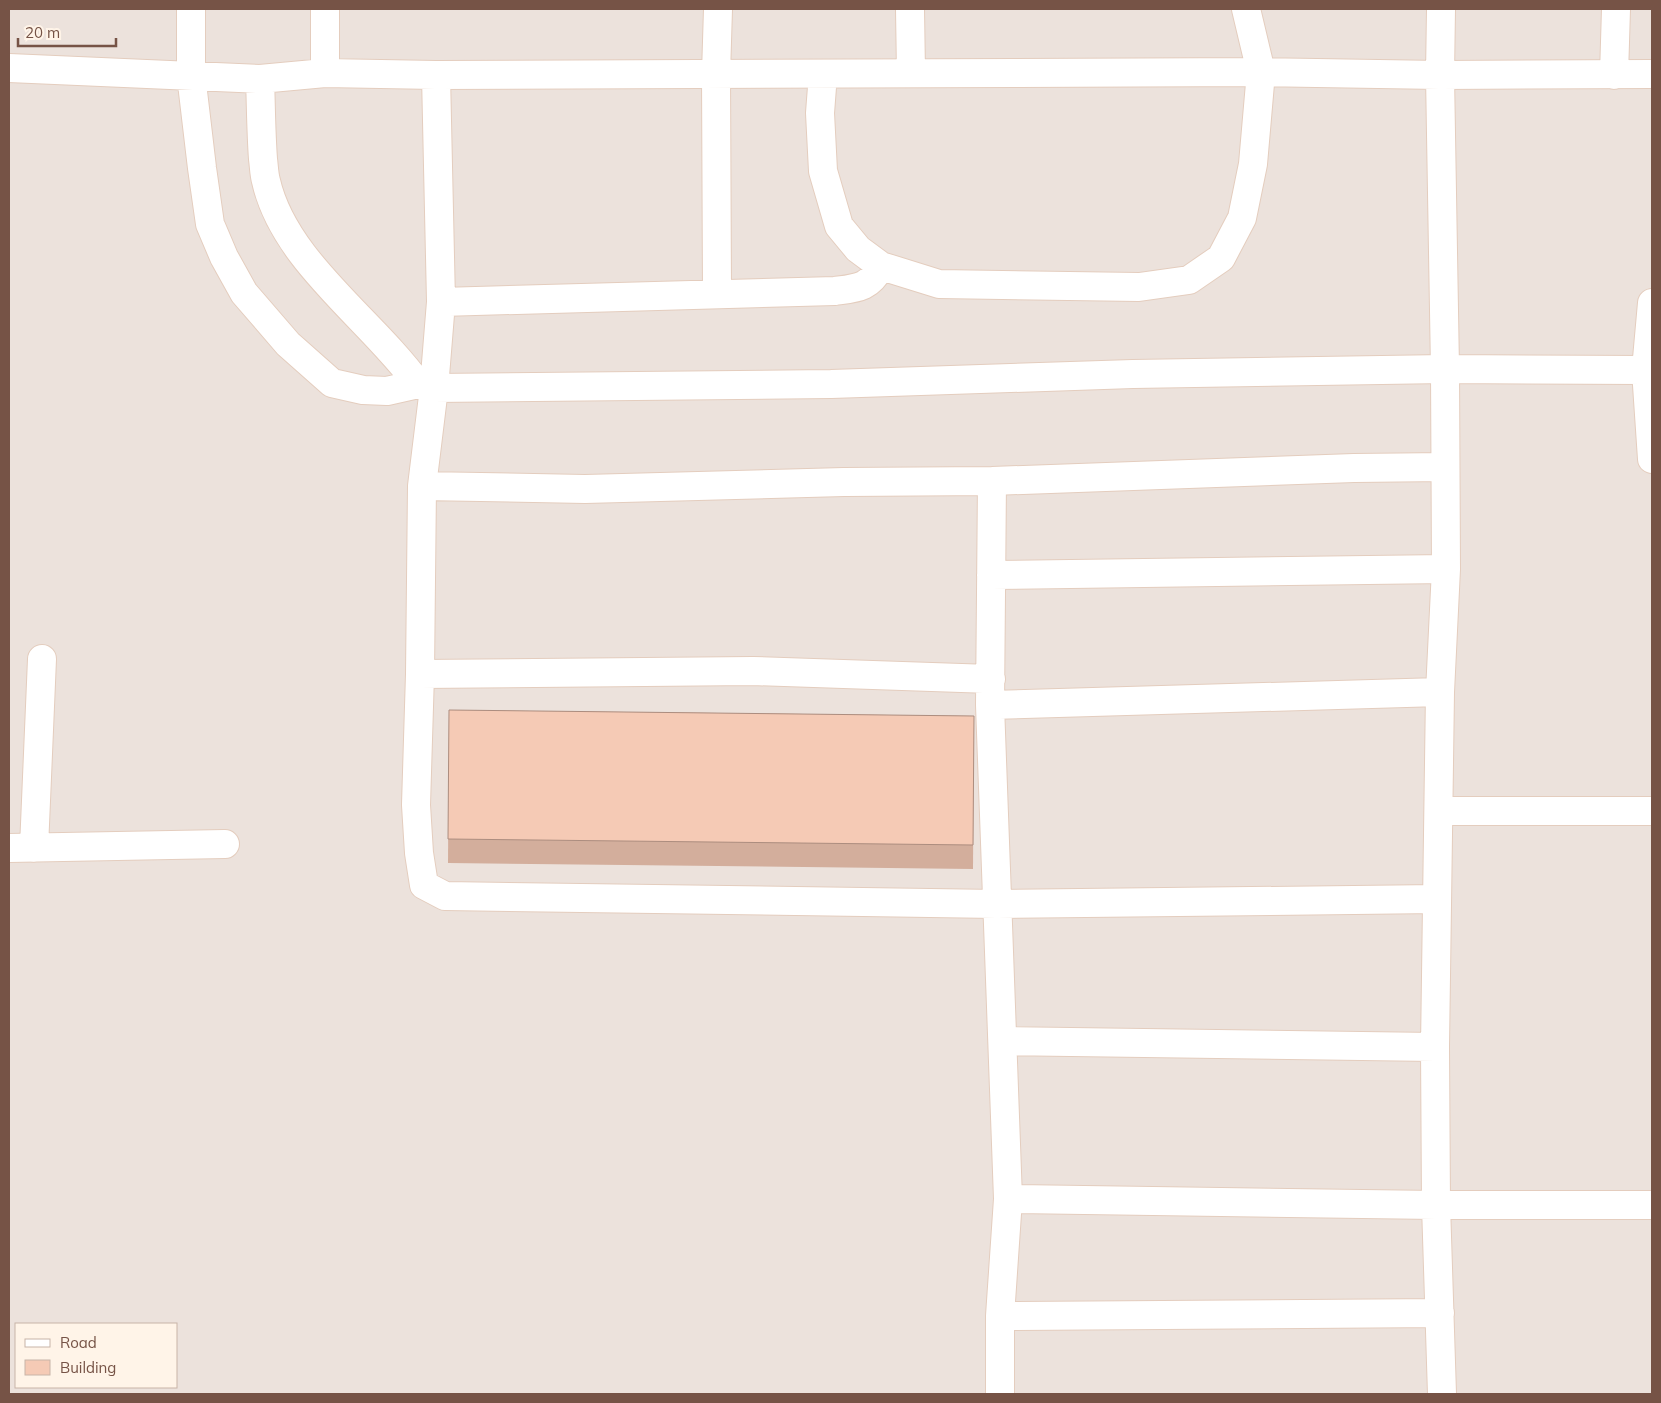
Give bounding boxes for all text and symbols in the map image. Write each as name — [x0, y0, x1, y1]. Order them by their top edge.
scale bar — [18, 15, 115, 47]
text: 20 m — [25, 23, 60, 42]
legend — [15, 1323, 178, 1388]
text: Road — [60, 1333, 97, 1352]
text: Building — [60, 1358, 116, 1377]

